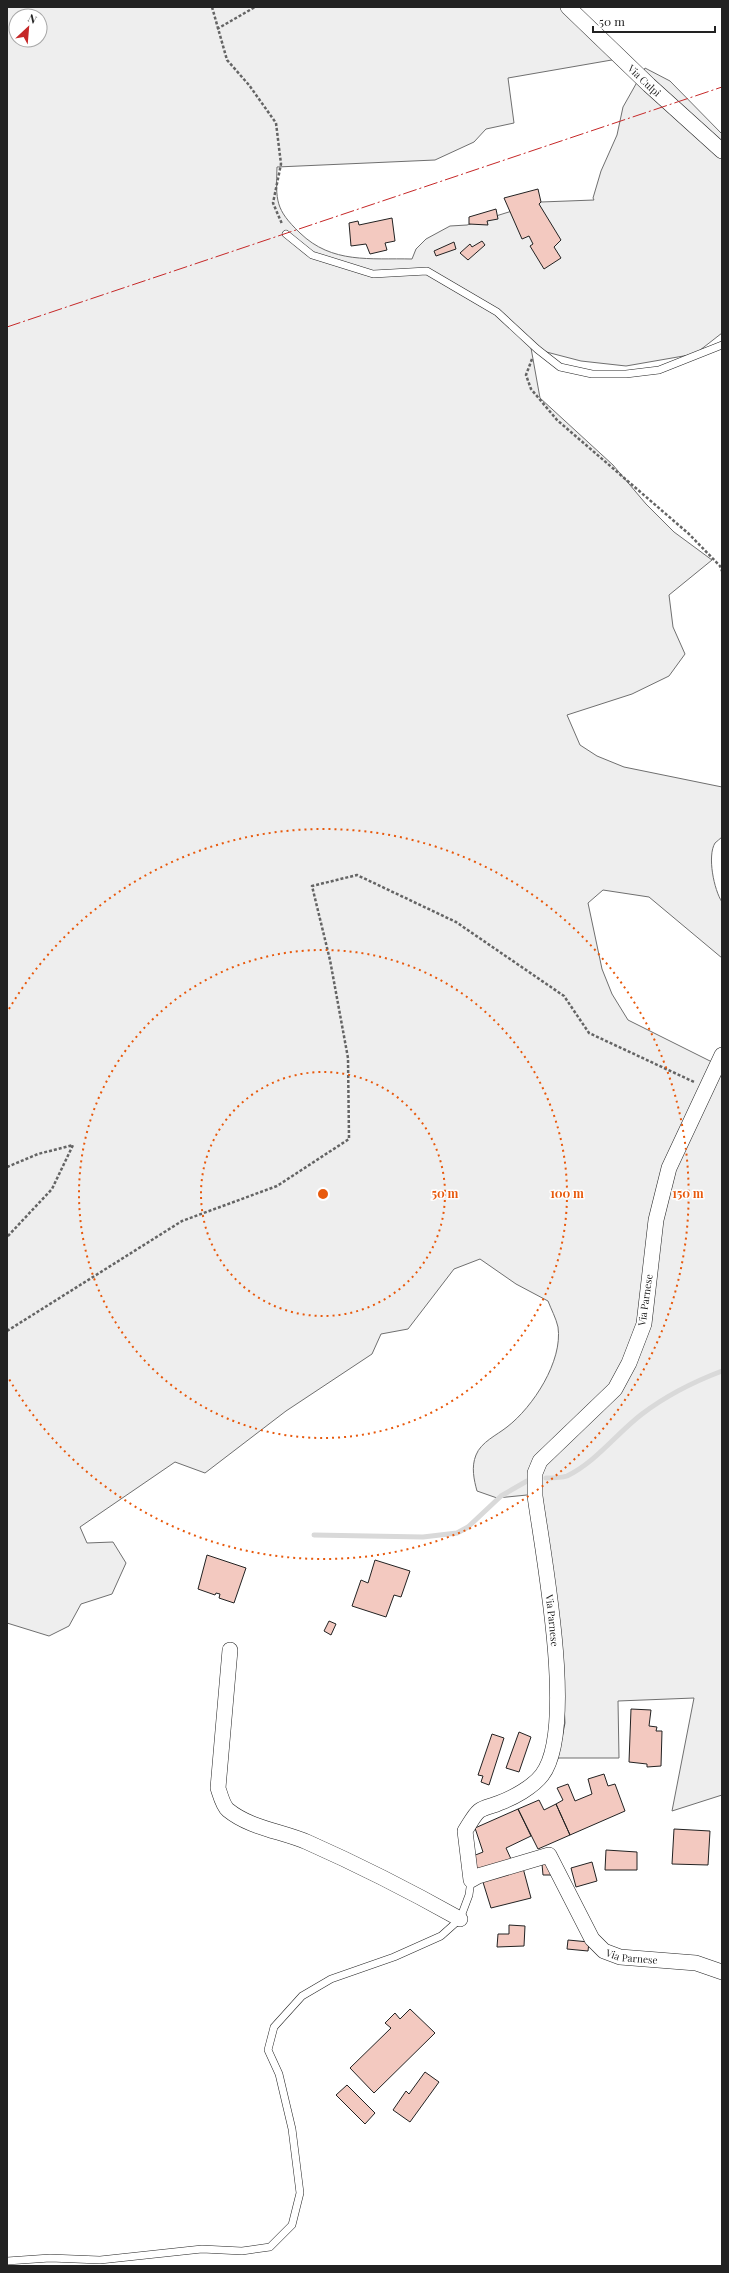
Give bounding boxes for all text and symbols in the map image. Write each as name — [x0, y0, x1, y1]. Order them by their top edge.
north arrow — [8, 8, 48, 48]
scale bar — [593, 8, 715, 34]
text: N — [26, 10, 40, 27]
text: 50 m — [599, 13, 625, 29]
street label: Via Culpi — [624, 61, 664, 100]
text: 50 m — [432, 1185, 459, 1201]
text: 100 m — [550, 1185, 584, 1201]
text: 150 m — [672, 1185, 704, 1201]
centre of rings — [316, 1187, 330, 1201]
street label: Via Parnese — [634, 1273, 656, 1328]
street label: Via Parnese — [542, 1593, 562, 1647]
street label: Via Parnese — [603, 1945, 658, 1967]

